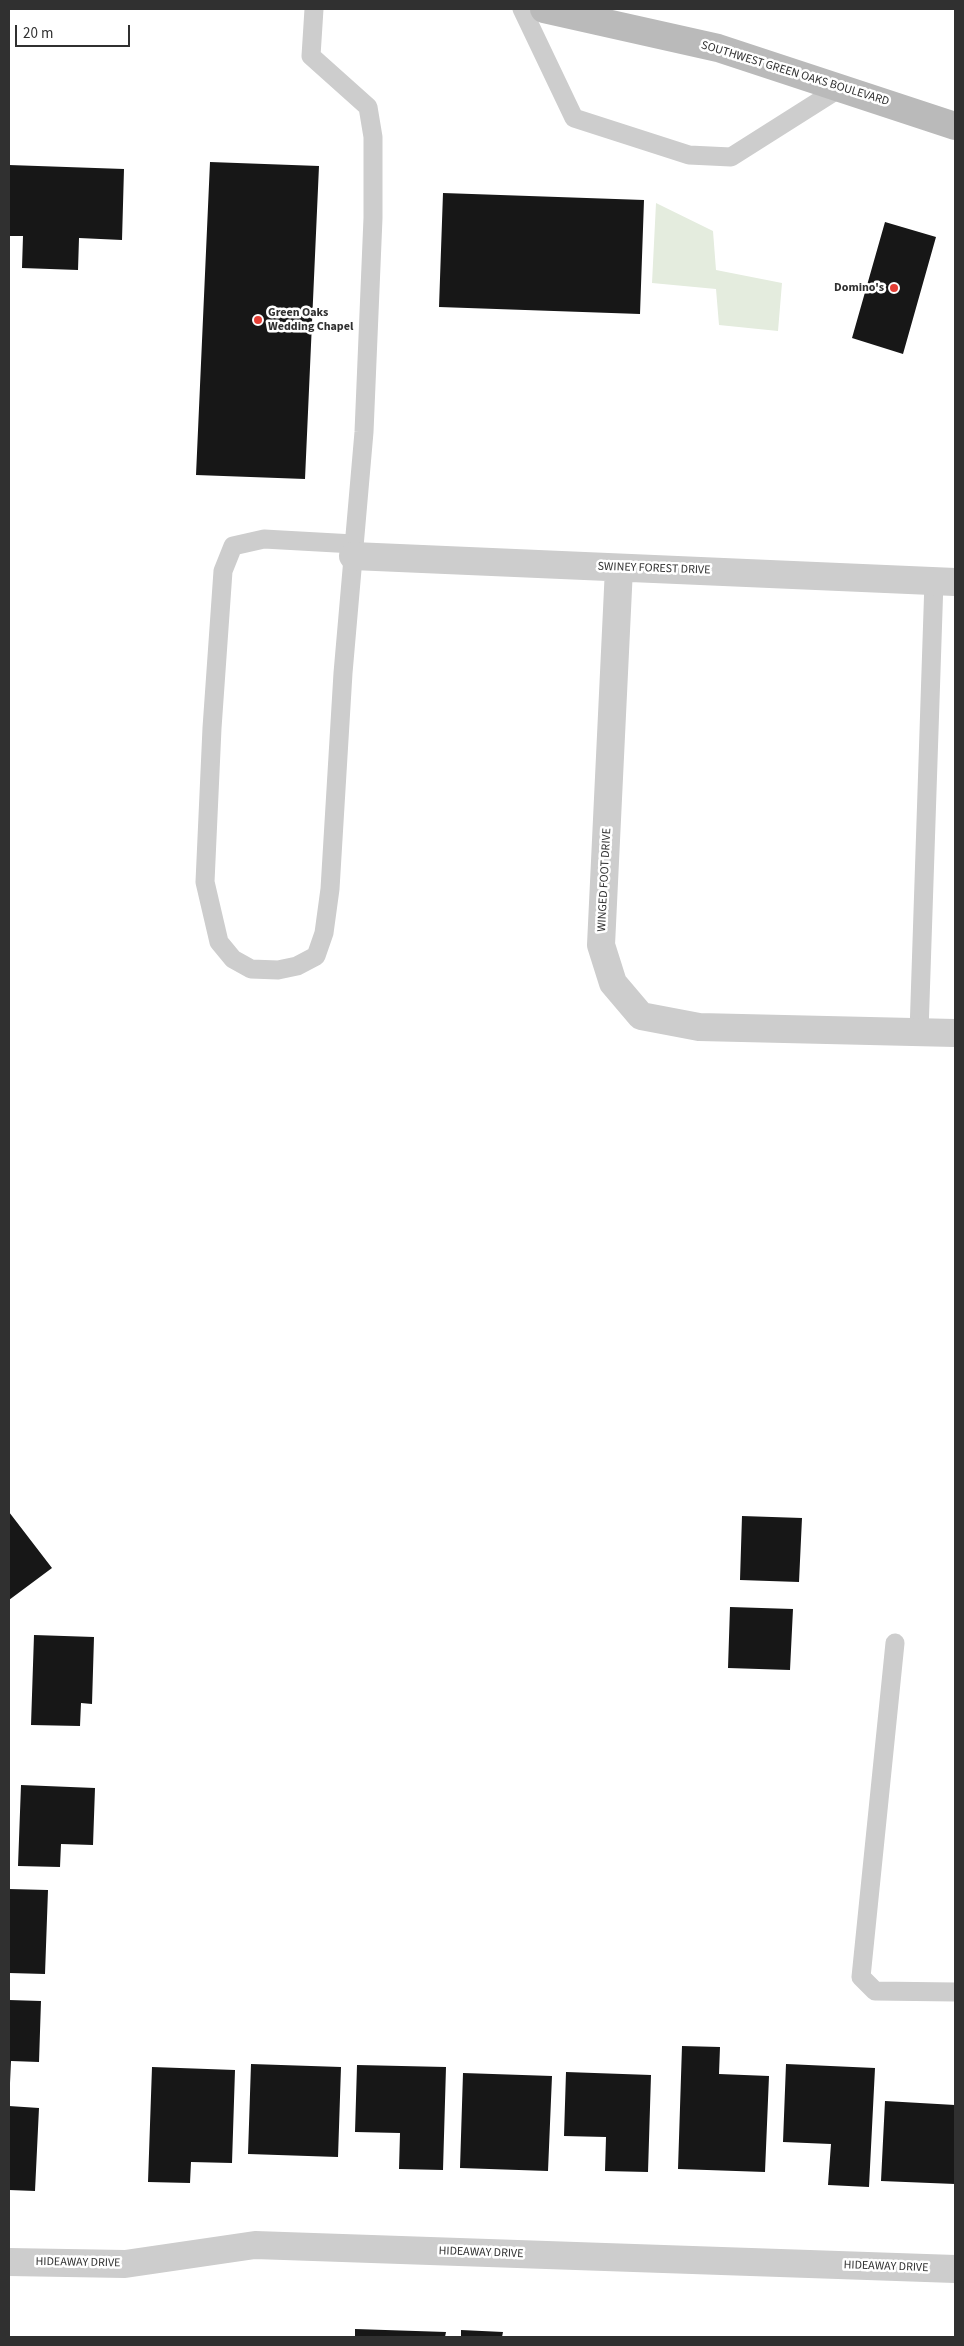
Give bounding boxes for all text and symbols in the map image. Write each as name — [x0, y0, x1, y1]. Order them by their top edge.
scale bar — [18, 15, 132, 47]
text: 20 m — [23, 23, 53, 44]
street label: SOUTHWEST GREEN OAKS BOULEVARD — [699, 38, 891, 110]
place label: Domino's — [834, 281, 884, 295]
marker: Domino's — [888, 282, 900, 294]
place label: Green Oaks Wedding Chapel — [268, 306, 353, 334]
marker: Green Oaks Wedding Chapel — [252, 314, 264, 326]
street label: SWINEY FOREST DRIVE — [597, 560, 711, 578]
street label: WINGED FOOT DRIVE — [595, 828, 615, 932]
street label: HIDEAWAY DRIVE — [438, 2244, 524, 2262]
street label: HIDEAWAY DRIVE — [35, 2255, 121, 2271]
street label: HIDEAWAY DRIVE — [843, 2258, 929, 2276]

